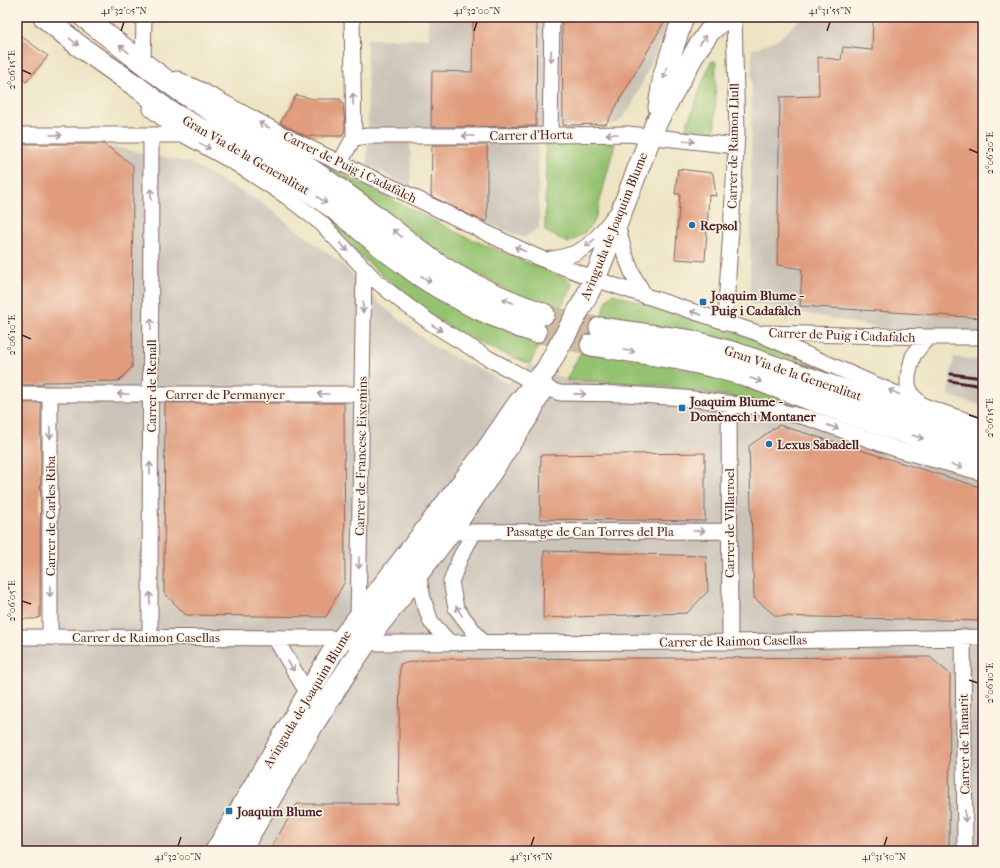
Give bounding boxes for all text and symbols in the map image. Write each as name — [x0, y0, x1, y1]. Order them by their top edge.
text: 41°32'05"N — [101, 5, 147, 17]
text: 41°32'00"N — [453, 5, 501, 17]
text: 41°31'55"N — [808, 5, 852, 17]
one-way arrow — [699, 35, 707, 46]
one-way arrow — [68, 37, 79, 46]
one-way arrow — [119, 45, 130, 53]
one-way arrow — [547, 49, 555, 62]
text: 2°06'15"E — [6, 50, 18, 90]
one-way arrow — [661, 66, 668, 79]
street label: Carrer de Ramon Llull — [724, 83, 742, 209]
one-way arrow — [350, 93, 357, 106]
street label: Gran Via de la Generalitat — [180, 112, 313, 198]
one-way arrow — [259, 120, 271, 128]
street label: Carrer d'Horta — [489, 127, 574, 143]
street label: Carrer de Puig i Cadafalch — [281, 128, 420, 206]
one-way arrow — [606, 130, 619, 138]
one-way arrow — [49, 131, 62, 139]
one-way arrow — [462, 132, 475, 140]
text: 2°06'20"E — [984, 132, 996, 174]
one-way arrow — [682, 137, 695, 145]
one-way arrow — [199, 143, 211, 151]
street label: Avinguda de Joaquim Blume — [577, 149, 651, 303]
one-way arrow — [147, 188, 155, 201]
one-way arrow — [316, 196, 327, 204]
place label: Repsol — [700, 218, 738, 234]
marker: Repsol — [687, 220, 697, 230]
one-way arrow — [392, 229, 403, 237]
one-way arrow — [584, 239, 595, 248]
one-way arrow — [339, 242, 349, 252]
one-way arrow — [514, 245, 526, 252]
one-way arrow — [420, 275, 431, 283]
place label: Joaquim Blume - Puig i Cadafalch — [709, 288, 805, 319]
one-way arrow — [502, 296, 514, 304]
marker: Joaquim Blume - Puig i Cadafalch — [698, 297, 708, 307]
one-way arrow — [359, 300, 367, 313]
one-way arrow — [689, 309, 702, 316]
text: 2°06'10"E — [6, 315, 18, 355]
one-way arrow — [147, 318, 155, 331]
one-way arrow — [431, 324, 442, 332]
street label: Carrer de Puig i Cadafalch — [768, 325, 916, 345]
street label: Carrer de Renall — [144, 339, 159, 433]
street label: Gran Via de la Generalitat — [722, 342, 864, 404]
one-way arrow — [622, 347, 635, 355]
street label: Carrer de Francesc Eixemins — [352, 376, 370, 536]
one-way arrow — [749, 376, 761, 384]
street label: Carrer de Permanyer — [166, 387, 285, 402]
one-way arrow — [889, 388, 901, 395]
one-way arrow — [117, 390, 130, 398]
one-way arrow — [317, 390, 330, 398]
one-way arrow — [573, 390, 586, 397]
place label: Joaquim Blume - Domènech i Montaner — [688, 394, 816, 424]
text: 2°06'15"E — [984, 398, 996, 438]
marker: Joaquim Blume - Domènech i Montaner — [677, 403, 687, 413]
one-way arrow — [827, 423, 839, 431]
one-way arrow — [46, 426, 54, 439]
one-way arrow — [911, 434, 924, 441]
place label: Lexus Sabadell — [777, 437, 860, 452]
marker: Lexus Sabadell — [764, 439, 774, 449]
street label: Carrer de Carles Riba — [43, 455, 58, 576]
one-way arrow — [146, 462, 154, 475]
one-way arrow — [950, 463, 963, 470]
street label: Carrer de Villarroel — [722, 468, 737, 578]
street label: Passatge de Can Torres del Pla — [506, 524, 675, 539]
one-way arrow — [692, 527, 705, 535]
one-way arrow — [355, 556, 362, 569]
text: 2°06'05"E — [6, 580, 18, 622]
one-way arrow — [46, 584, 54, 597]
one-way arrow — [146, 592, 154, 605]
one-way arrow — [455, 606, 463, 617]
street label: Avinguda de Joaquim Blume — [259, 627, 354, 771]
street label: Carrer de Raimon Casellas — [72, 630, 220, 645]
street label: Carrer de Raimon Casellas — [659, 632, 807, 650]
one-way arrow — [288, 660, 296, 672]
text: 2°06'10"E — [984, 663, 996, 703]
street label: Carrer de Tamarit — [956, 693, 972, 795]
place label: Joaquim Blume — [235, 804, 323, 820]
marker: Joaquim Blume — [224, 806, 234, 816]
one-way arrow — [961, 809, 969, 822]
text: 41°32'00"N — [154, 851, 202, 863]
text: 41°31'55"N — [509, 851, 553, 863]
text: 41°31'50"N — [862, 851, 907, 863]

